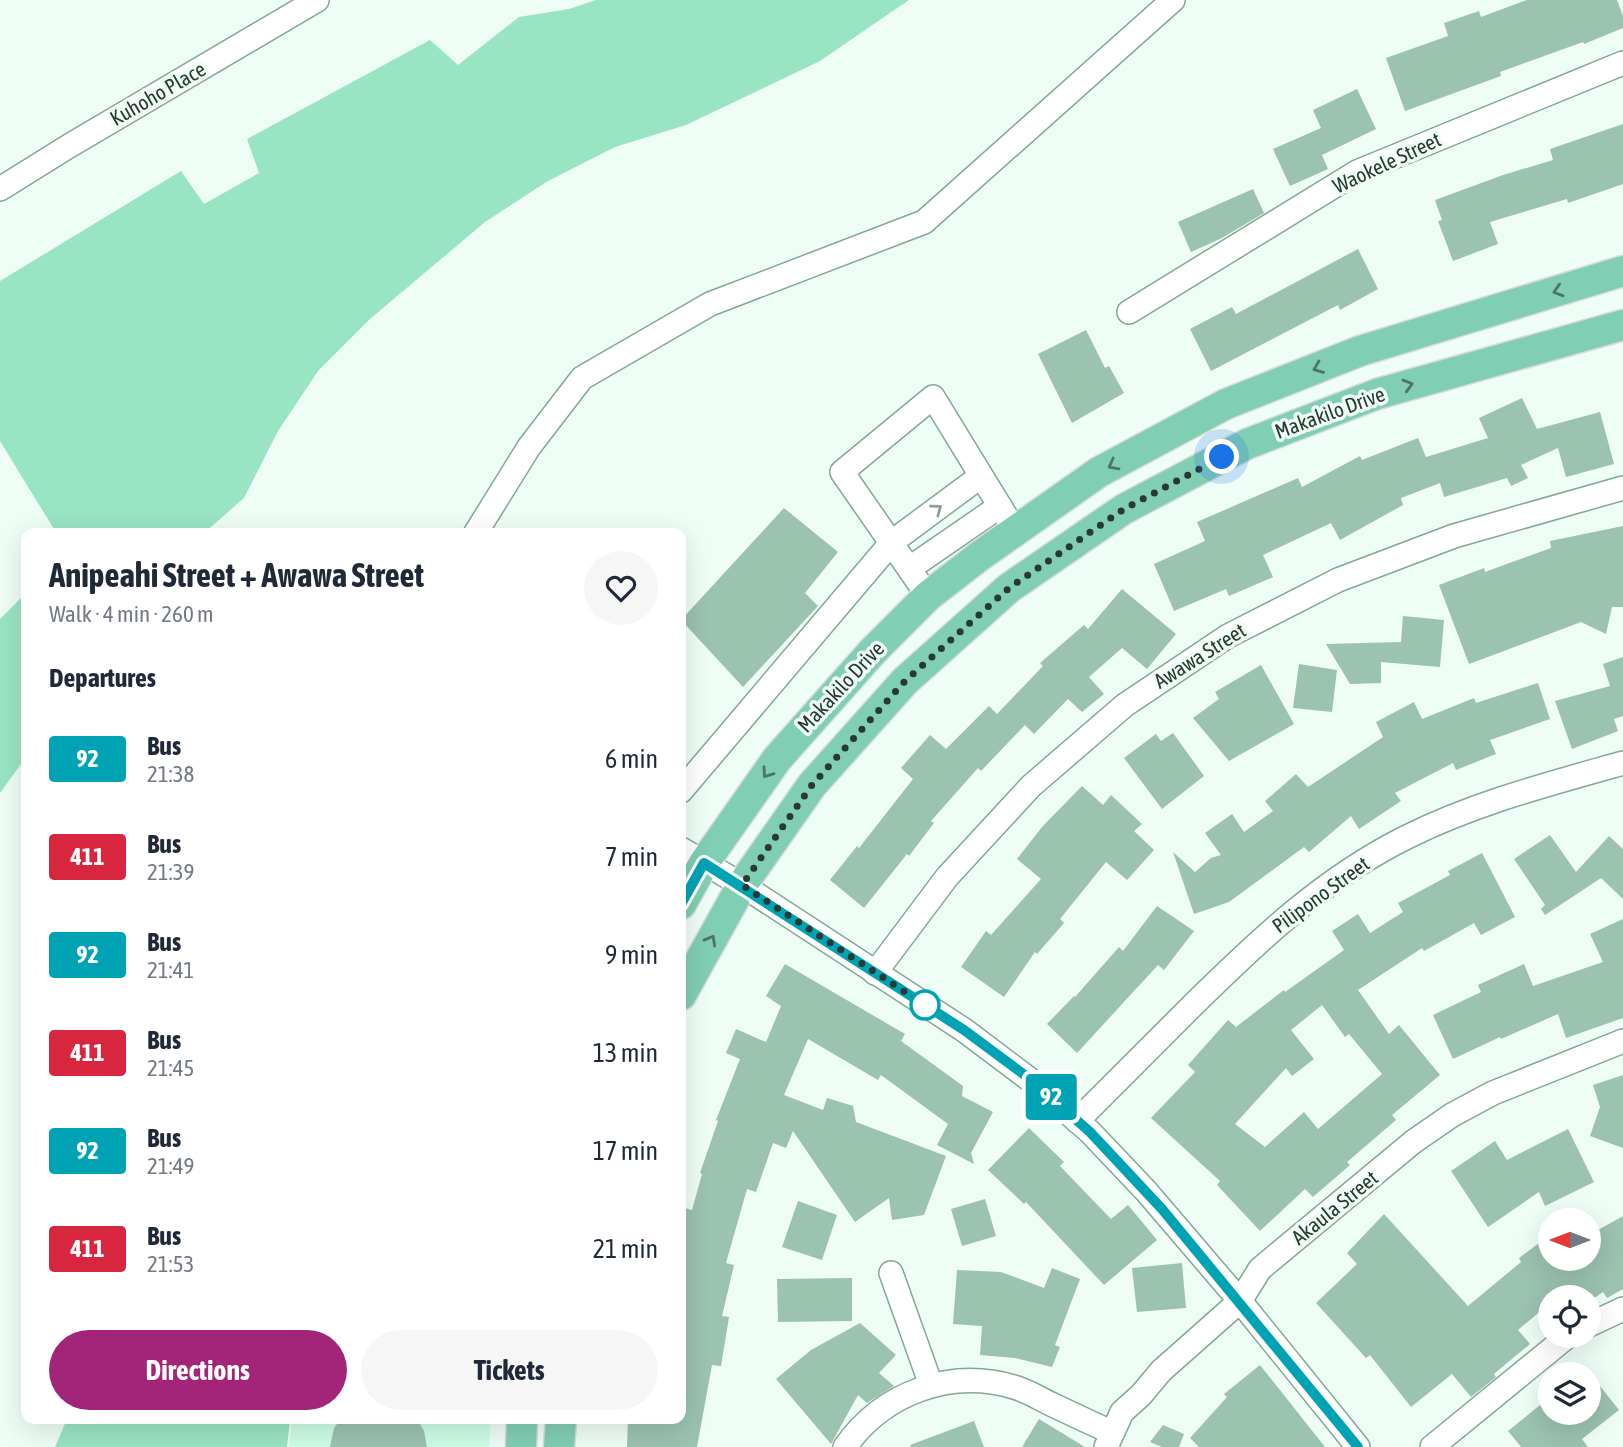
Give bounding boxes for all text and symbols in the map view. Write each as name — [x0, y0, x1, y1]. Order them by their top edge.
street label: Kuhoho Place — [106, 56, 209, 130]
street label: Waokele Street — [1329, 127, 1444, 198]
one-way arrow — [1552, 282, 1564, 297]
one-way arrow — [1312, 359, 1324, 373]
one-way arrow — [1402, 378, 1414, 393]
street label: Makakilo Drive — [1271, 381, 1388, 443]
your location — [1204, 439, 1239, 474]
one-way arrow — [1107, 457, 1120, 470]
one-way arrow — [929, 505, 942, 517]
button: heart — [584, 551, 658, 625]
text: Anipeahi Street + Awawa Street — [49, 556, 424, 594]
text: Walk · 4 min · 260 m — [49, 601, 213, 627]
street label: Awawa Street — [1149, 618, 1250, 693]
street label: Makakilo Drive — [792, 636, 888, 737]
text: Departures — [49, 663, 156, 693]
text: Bus — [147, 731, 181, 761]
text: 6 min — [605, 744, 658, 774]
text: 92 — [76, 745, 99, 772]
text: 21:38 — [147, 761, 194, 787]
one-way arrow — [763, 765, 775, 778]
text: Bus — [147, 829, 181, 859]
text: 7 min — [605, 842, 658, 872]
text: 411 — [71, 843, 104, 870]
street label: Pilipono Street — [1267, 851, 1374, 937]
text: 21:39 — [147, 859, 194, 885]
text: Bus — [147, 927, 181, 957]
one-way arrow — [703, 935, 716, 947]
text: 9 min — [605, 940, 658, 970]
text: 92 — [76, 941, 99, 968]
text: 21:41 — [147, 957, 194, 983]
unlabelled marker — [910, 990, 940, 1020]
text: Bus — [147, 1025, 181, 1055]
text: 13 min — [593, 1038, 658, 1068]
text: 411 — [71, 1039, 104, 1066]
text: 21:45 — [147, 1055, 194, 1081]
line badge: 92 — [1020, 1074, 1082, 1120]
text: 92 — [1040, 1083, 1062, 1110]
text: Bus — [147, 1123, 181, 1153]
text: 17 min — [593, 1136, 658, 1166]
text: 92 — [76, 1137, 99, 1164]
text: 21:49 — [147, 1153, 194, 1179]
street label: Akaula Street — [1287, 1165, 1382, 1249]
north arrow — [1538, 1208, 1601, 1270]
map controls — [1538, 1208, 1601, 1425]
text: Bus — [147, 1221, 181, 1251]
text: 21 min — [593, 1234, 658, 1264]
text: 411 — [71, 1235, 104, 1262]
text: 21:53 — [147, 1251, 194, 1277]
button: locate — [1538, 1285, 1601, 1348]
button: Directions — [49, 1330, 347, 1410]
button: Tickets — [361, 1330, 658, 1410]
button: layers — [1538, 1362, 1601, 1425]

